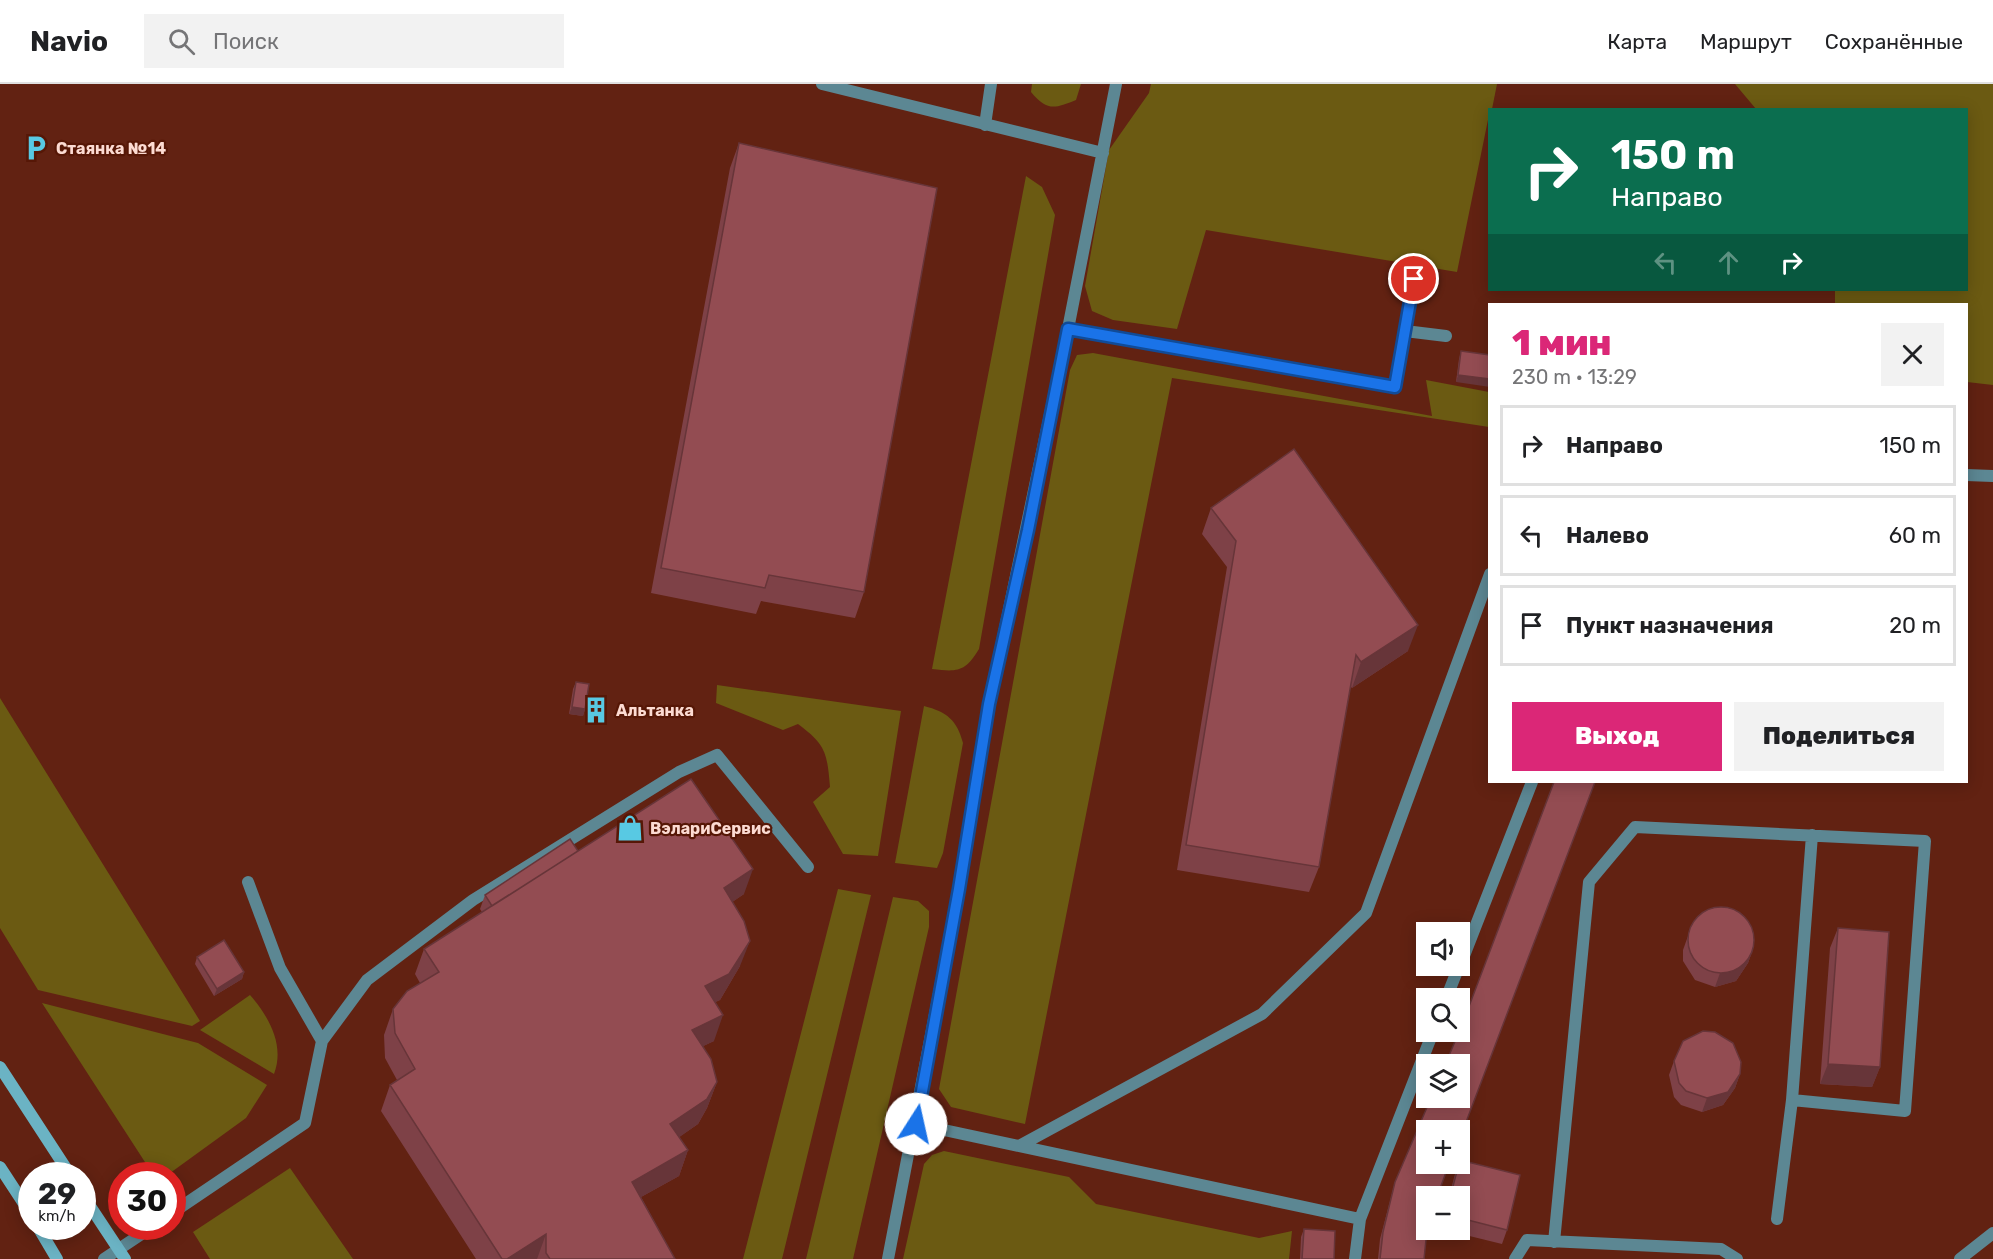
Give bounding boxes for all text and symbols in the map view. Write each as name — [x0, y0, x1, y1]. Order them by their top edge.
search box — [144, 14, 564, 68]
text: Navio — [30, 25, 108, 58]
icon: search — [165, 25, 198, 58]
text: Поиск — [213, 28, 279, 55]
text: Карта — [1607, 29, 1667, 54]
text: Маршрут — [1700, 29, 1792, 54]
text: Сохранённые — [1825, 29, 1963, 54]
text: 150 m — [1611, 130, 1735, 180]
icon: right — [1512, 132, 1590, 210]
parking icon: Стаянка №14 — [21, 133, 51, 163]
place label: Стаянка №14 — [56, 139, 166, 158]
text: Направо — [1611, 181, 1723, 213]
icon: left — [1649, 246, 1682, 279]
icon: ahead — [1712, 246, 1745, 279]
icon: right — [1775, 246, 1808, 279]
pin — [1388, 253, 1439, 304]
icon: arrive — [1397, 262, 1430, 295]
text: 1 мин — [1512, 321, 1612, 364]
button: close — [1881, 323, 1944, 386]
text: 230 m · 13:29 — [1512, 365, 1637, 389]
icon: right — [1515, 429, 1548, 462]
text: Направо — [1566, 432, 1663, 459]
text: 150 m — [1880, 432, 1941, 459]
icon: left — [1515, 519, 1548, 552]
text: Налево — [1566, 522, 1649, 549]
text: 60 m — [1889, 522, 1941, 549]
icon: arrive — [1515, 609, 1548, 642]
text: Пункт назначения — [1566, 612, 1774, 639]
text: 20 m — [1889, 612, 1941, 639]
building icon: Альтанка — [581, 695, 611, 725]
place label: Альтанка — [616, 701, 694, 720]
button: Выход — [1512, 702, 1722, 771]
button: Поделиться — [1734, 702, 1944, 771]
shop icon: ВэлариСервис — [615, 813, 645, 843]
place label: ВэлариСервис — [650, 819, 771, 838]
map controls — [1416, 922, 1470, 1240]
button: sound — [1416, 922, 1470, 976]
button: search — [1416, 988, 1470, 1042]
button: layers — [1416, 1054, 1470, 1108]
position arrow — [884, 1092, 948, 1156]
button: + — [1416, 1120, 1470, 1174]
speed limit sign: 30 — [108, 1162, 186, 1240]
text: 29 — [38, 1176, 76, 1212]
button: − — [1416, 1186, 1470, 1240]
text: km/h — [38, 1207, 76, 1225]

